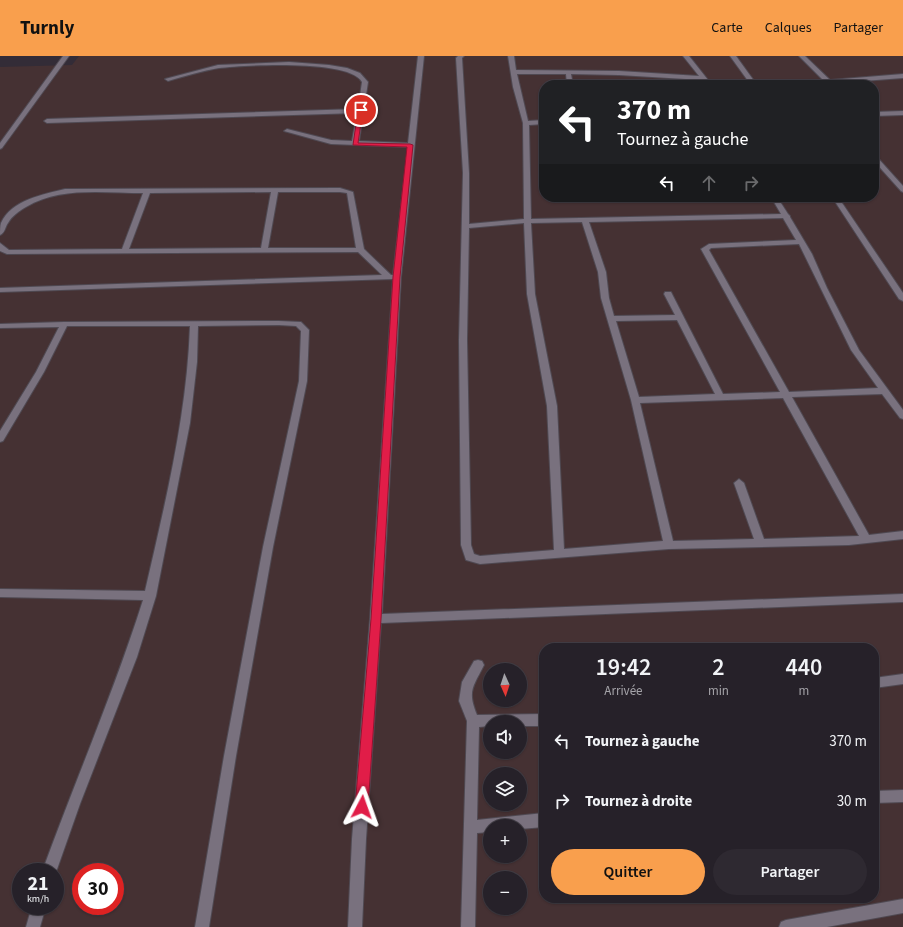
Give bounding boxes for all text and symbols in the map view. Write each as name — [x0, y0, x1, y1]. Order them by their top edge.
text: Turnly — [20, 15, 74, 42]
text: Carte — [711, 18, 743, 38]
text: Calques — [765, 18, 812, 38]
text: Partager — [834, 18, 883, 38]
text: 370 m — [617, 90, 691, 130]
pin — [344, 93, 378, 127]
icon: left — [551, 96, 603, 148]
icon: arrive — [350, 99, 372, 121]
text: Tournez à gauche — [617, 127, 749, 152]
icon: left — [656, 172, 678, 194]
icon: ahead — [698, 172, 720, 194]
icon: right — [740, 172, 762, 194]
text: 19:42 — [596, 650, 651, 685]
text: 2 — [712, 650, 725, 685]
text: 440 — [786, 650, 822, 685]
north arrow — [483, 663, 527, 707]
map controls — [483, 663, 527, 915]
text: Arrivée — [604, 682, 643, 700]
text: min — [708, 682, 729, 700]
text: m — [799, 682, 809, 700]
button: sound — [483, 715, 527, 759]
icon: left — [551, 730, 573, 752]
text: Tournez à gauche — [585, 731, 700, 752]
text: 370 m — [829, 731, 867, 752]
button: layers — [483, 767, 527, 811]
position arrow — [341, 786, 383, 828]
icon: right — [551, 790, 573, 812]
text: Tournez à droite — [585, 791, 692, 812]
text: 30 m — [837, 791, 867, 812]
button: + — [483, 819, 527, 863]
button: Quitter — [551, 849, 705, 895]
button: Partager — [713, 849, 867, 895]
speed limit sign: 30 — [72, 863, 124, 915]
text: 21 — [27, 870, 49, 898]
button: − — [483, 871, 527, 915]
text: km/h — [27, 892, 49, 906]

